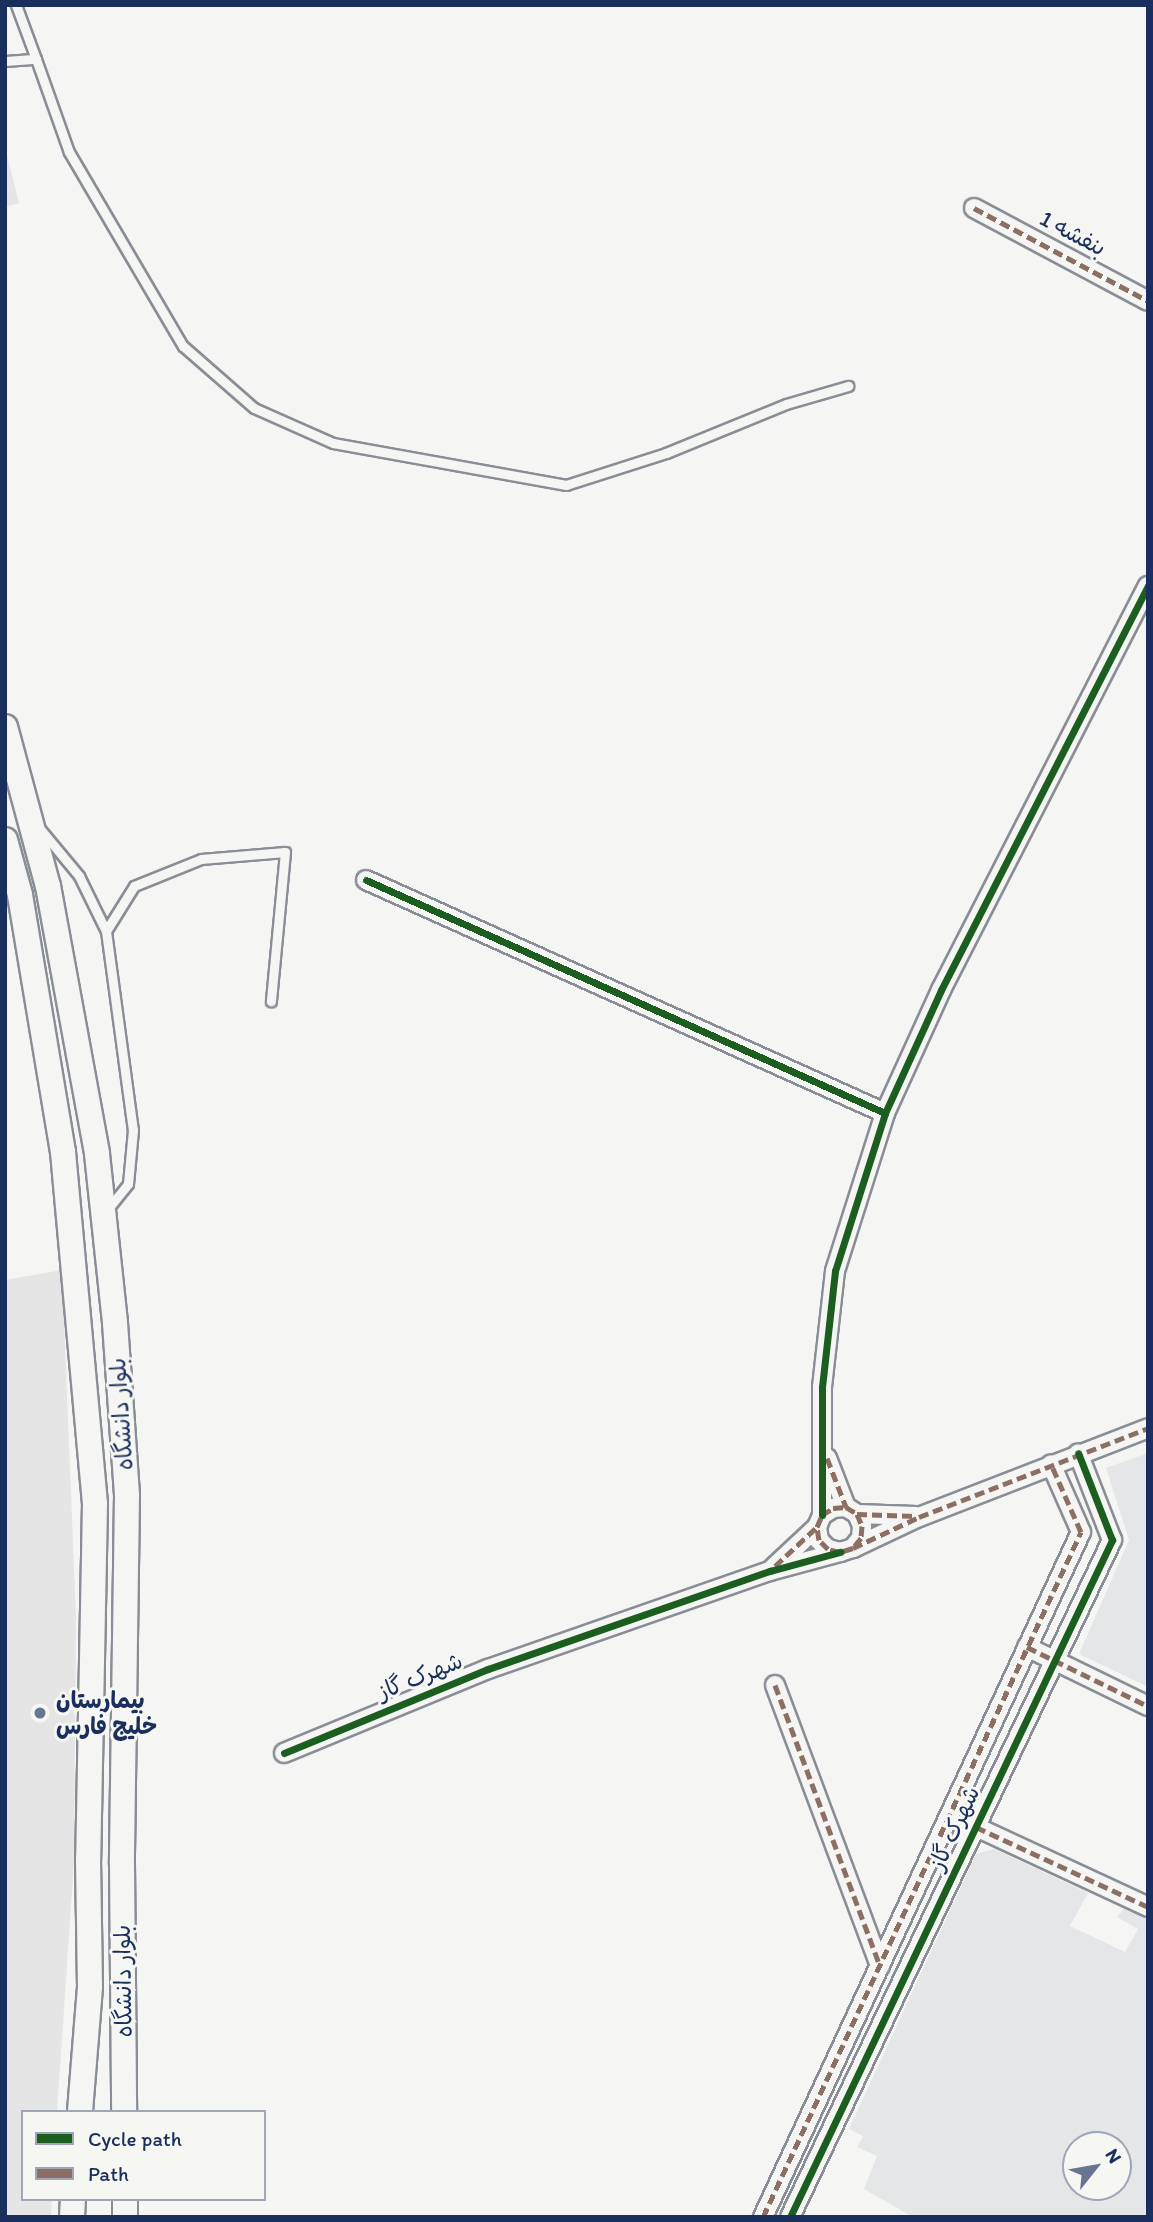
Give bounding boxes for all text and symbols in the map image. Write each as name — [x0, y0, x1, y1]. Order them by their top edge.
street label: بنفشه 1 — [1035, 204, 1111, 262]
street label: بلوار دانشگاه — [103, 1357, 139, 1471]
street label: شهرک گاز — [373, 1646, 467, 1706]
place label: بیمارستان خلیج فارس — [56, 1686, 157, 1740]
marker: بیمارستان خلیج فارس — [30, 1703, 50, 1723]
street label: شهرک گاز — [923, 1782, 985, 1874]
street label: بلوار دانشگاه — [108, 1924, 138, 2038]
legend — [21, 2110, 266, 2201]
text: Cycle path — [88, 2126, 182, 2151]
north arrow — [1062, 2131, 1132, 2201]
text: N — [1101, 2145, 1127, 2167]
text: Path — [88, 2161, 129, 2186]

